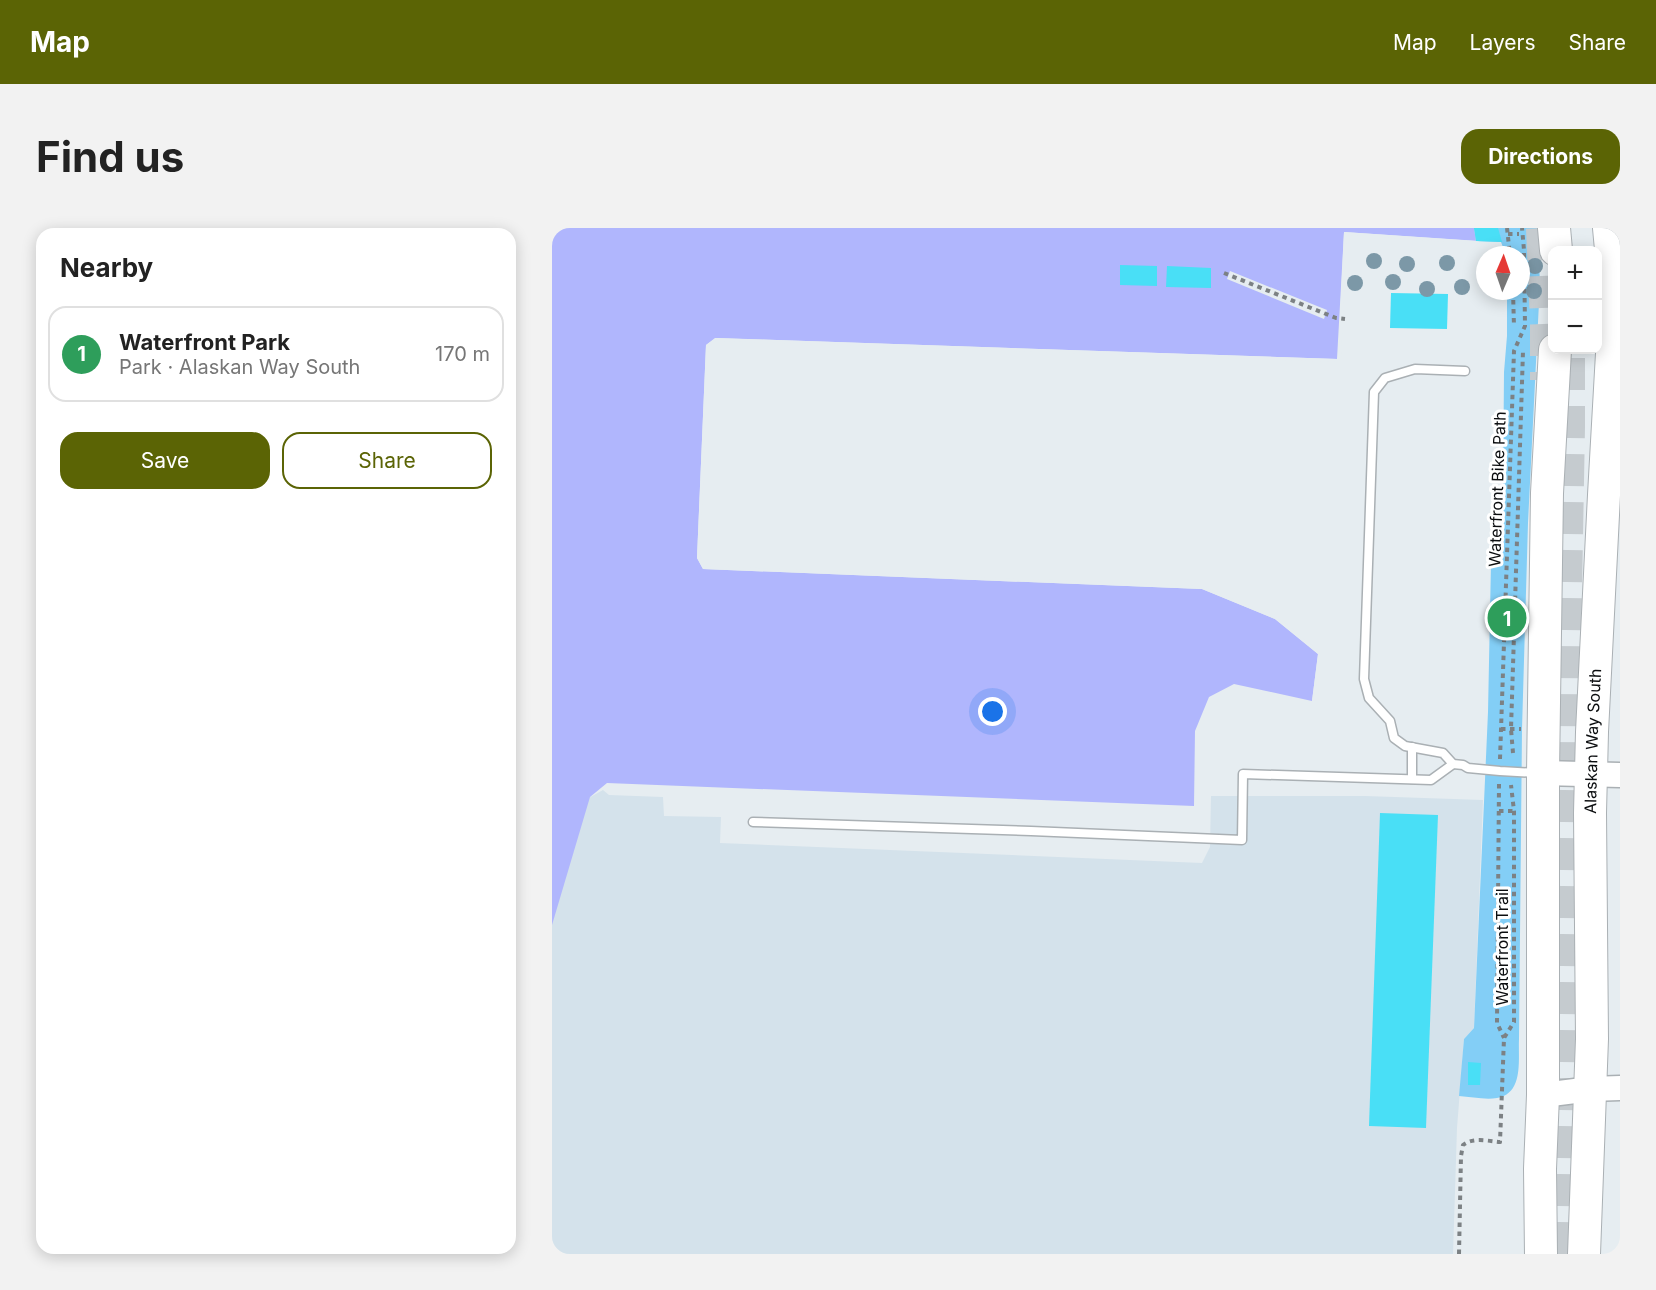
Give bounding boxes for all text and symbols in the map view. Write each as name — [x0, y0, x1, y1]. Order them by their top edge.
text: Map — [30, 25, 90, 59]
text: Map — [1393, 30, 1437, 55]
text: Layers — [1470, 30, 1536, 55]
text: Share — [1569, 30, 1626, 55]
button: Directions — [1461, 129, 1620, 184]
text: Find us — [36, 131, 184, 182]
north arrow — [1476, 246, 1530, 300]
map controls — [1548, 246, 1602, 354]
button: + — [1548, 246, 1602, 300]
text: Nearby — [60, 252, 153, 283]
button: − — [1548, 300, 1602, 354]
text: Waterfront Park — [119, 329, 290, 355]
text: 1 — [77, 342, 86, 366]
text: 170 m — [435, 342, 490, 366]
text: Park · Alaskan Way South — [119, 355, 360, 379]
street label: Waterfront Bike Path — [1484, 411, 1510, 567]
button: Save — [60, 432, 270, 489]
button: Share — [282, 432, 492, 489]
pin: 1 — [1488, 596, 1526, 640]
street label: Alaskan Way South — [1580, 668, 1605, 814]
your location — [978, 697, 1007, 726]
street label: Waterfront Trail — [1492, 888, 1512, 1006]

